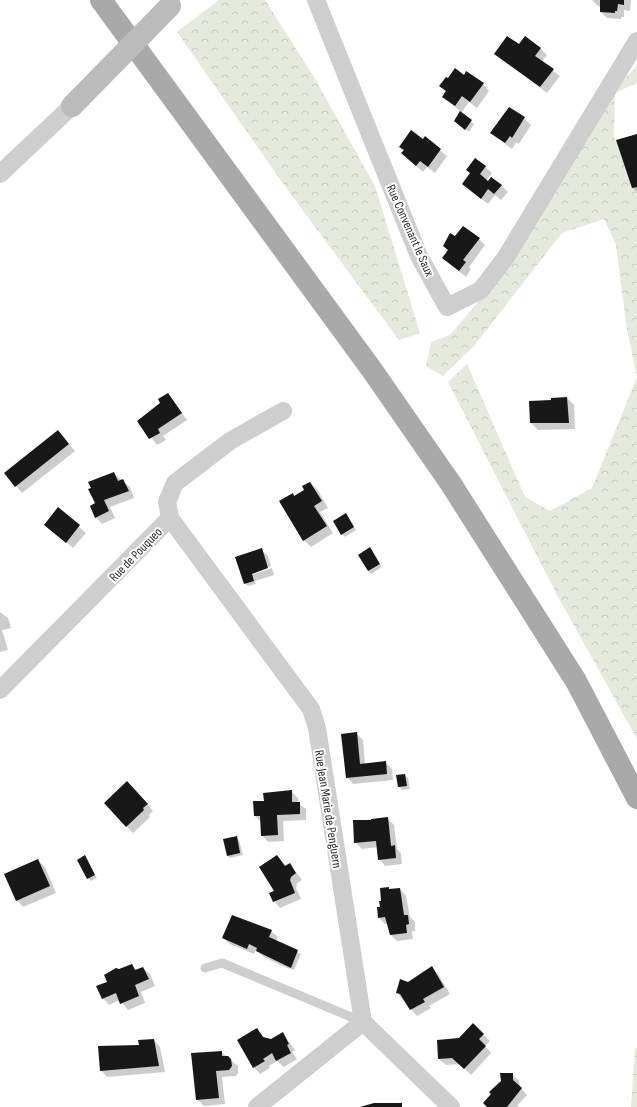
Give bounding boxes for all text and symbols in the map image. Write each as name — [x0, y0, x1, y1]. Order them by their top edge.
street label: Rue Convenant le Saux — [383, 182, 438, 279]
street label: Rue de Pouqueo — [106, 524, 166, 585]
street label: Rue Jean Marie de Penguern — [311, 749, 345, 869]

